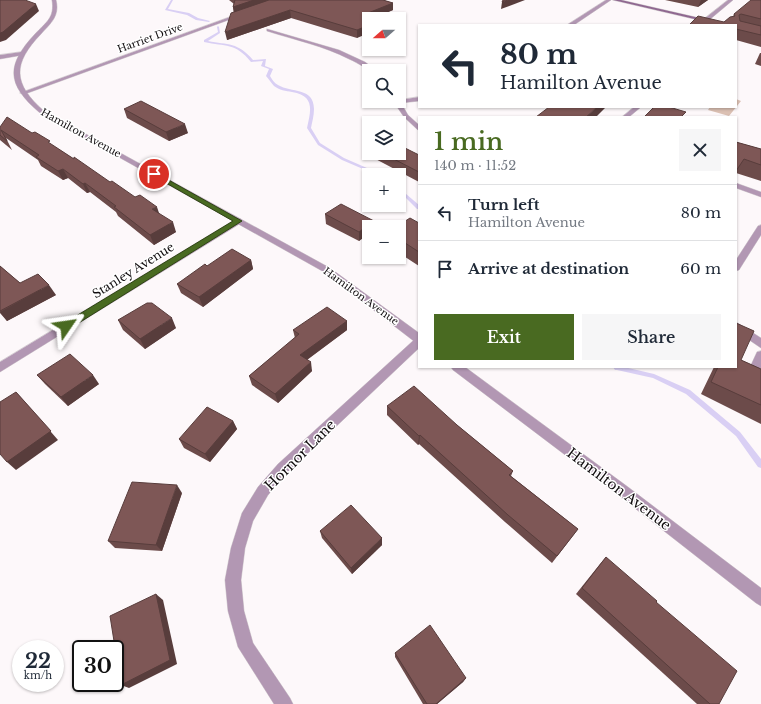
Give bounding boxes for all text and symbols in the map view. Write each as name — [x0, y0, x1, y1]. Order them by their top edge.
north arrow — [362, 12, 406, 56]
map controls — [362, 12, 406, 264]
street label: Harriet Drive — [115, 20, 185, 56]
text: 80 m — [500, 37, 577, 72]
icon: left — [434, 40, 486, 92]
button: search — [362, 64, 406, 108]
text: Hamilton Avenue — [500, 72, 662, 94]
street label: Hamilton Avenue — [39, 106, 124, 161]
button: layers — [362, 116, 406, 160]
text: 1 min — [434, 127, 503, 156]
button: close — [679, 129, 721, 171]
pin — [137, 157, 171, 191]
text: 140 m · 11:52 — [434, 157, 516, 174]
icon: arrive — [143, 163, 165, 185]
button: + — [362, 168, 406, 212]
text: Turn left — [468, 195, 539, 214]
icon: left — [434, 202, 456, 224]
text: 80 m — [681, 203, 721, 222]
text: Hamilton Avenue — [468, 214, 585, 231]
button: − — [362, 220, 406, 264]
street label: Stanley Avenue — [89, 239, 177, 301]
icon: arrive — [434, 258, 456, 280]
text: Arrive at destination — [468, 259, 629, 278]
text: 60 m — [680, 259, 721, 278]
street label: Hamilton Avenue — [321, 264, 401, 328]
position arrow — [45, 305, 87, 347]
button: Exit — [434, 314, 574, 360]
button: Share — [582, 314, 721, 360]
street label: Hornor Lane — [261, 416, 339, 494]
street label: Hamilton Avenue — [563, 444, 675, 534]
speed limit sign: 30 — [72, 640, 124, 692]
text: 22 — [25, 649, 51, 673]
text: km/h — [24, 669, 52, 682]

